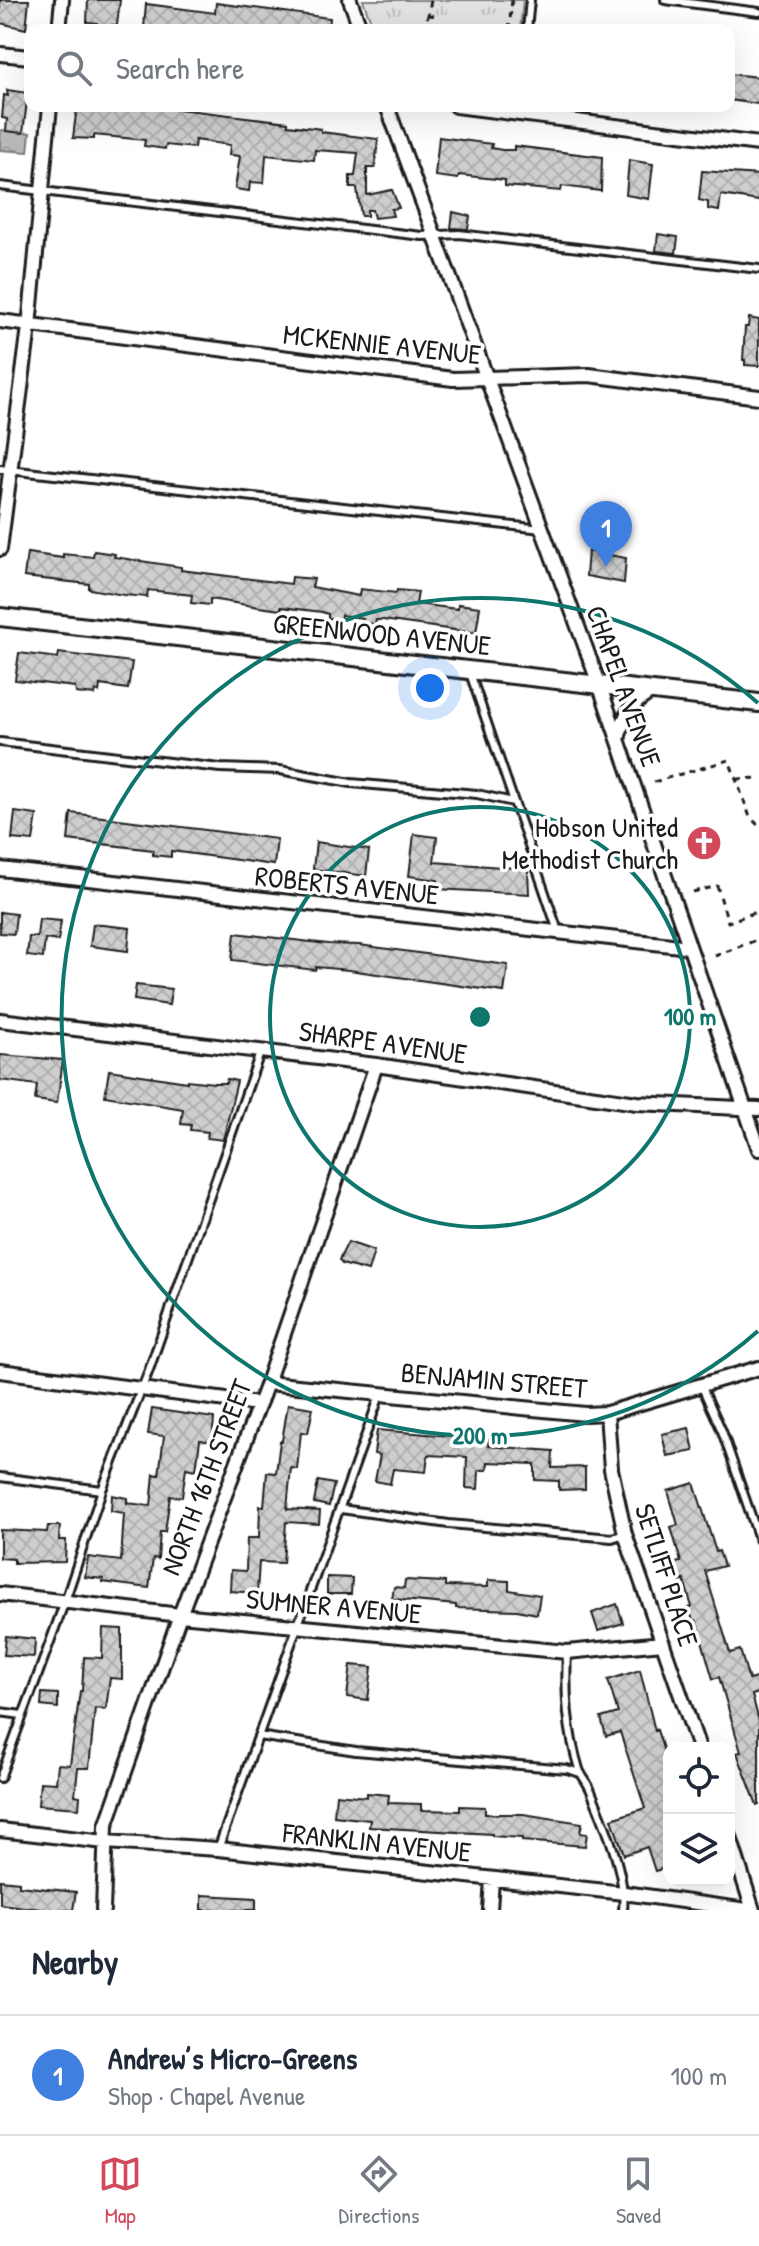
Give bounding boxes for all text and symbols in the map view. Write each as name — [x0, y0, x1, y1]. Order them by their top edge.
search box — [24, 24, 735, 112]
icon: search — [52, 46, 96, 90]
text: Search here — [116, 48, 244, 88]
street label: MCKENNIE AVENUE — [281, 315, 483, 373]
pin: 1 — [580, 501, 632, 567]
street label: CHAPEL AVENUE — [577, 600, 671, 772]
street label: GREENWOOD AVENUE — [271, 604, 493, 664]
your location — [410, 668, 450, 708]
place label: Hobson United Methodist Church — [502, 808, 678, 878]
church icon: Hobson United Methodist Church — [685, 824, 723, 862]
street label: ROBERTS AVENUE — [253, 856, 441, 914]
text: 100 m — [664, 1000, 716, 1032]
centre of rings — [466, 1003, 494, 1031]
street label: SHARPE AVENUE — [297, 1011, 469, 1073]
street label: BENJAMIN STREET — [399, 1353, 589, 1407]
street label: NORTH 16TH STREET — [151, 1373, 261, 1580]
text: 200 m — [453, 1419, 507, 1451]
street label: SETLIFF PLACE — [626, 1499, 708, 1651]
street label: SUMNER AVENUE — [245, 1579, 423, 1633]
map controls — [663, 1742, 735, 1886]
button: locate — [663, 1742, 735, 1814]
street label: FRANKLIN AVENUE — [280, 1813, 473, 1871]
button: layers — [663, 1814, 735, 1886]
text: Nearby — [32, 1939, 118, 1985]
text: Andrew’s Micro-Greens — [108, 2038, 357, 2078]
text: 1 — [53, 2058, 63, 2093]
text: 100 m — [671, 2058, 727, 2093]
text: Shop · Chapel Avenue — [108, 2078, 305, 2113]
tab: Map — [98, 2152, 142, 2230]
tab: Directions — [339, 2152, 420, 2230]
tab: Saved — [616, 2152, 661, 2230]

